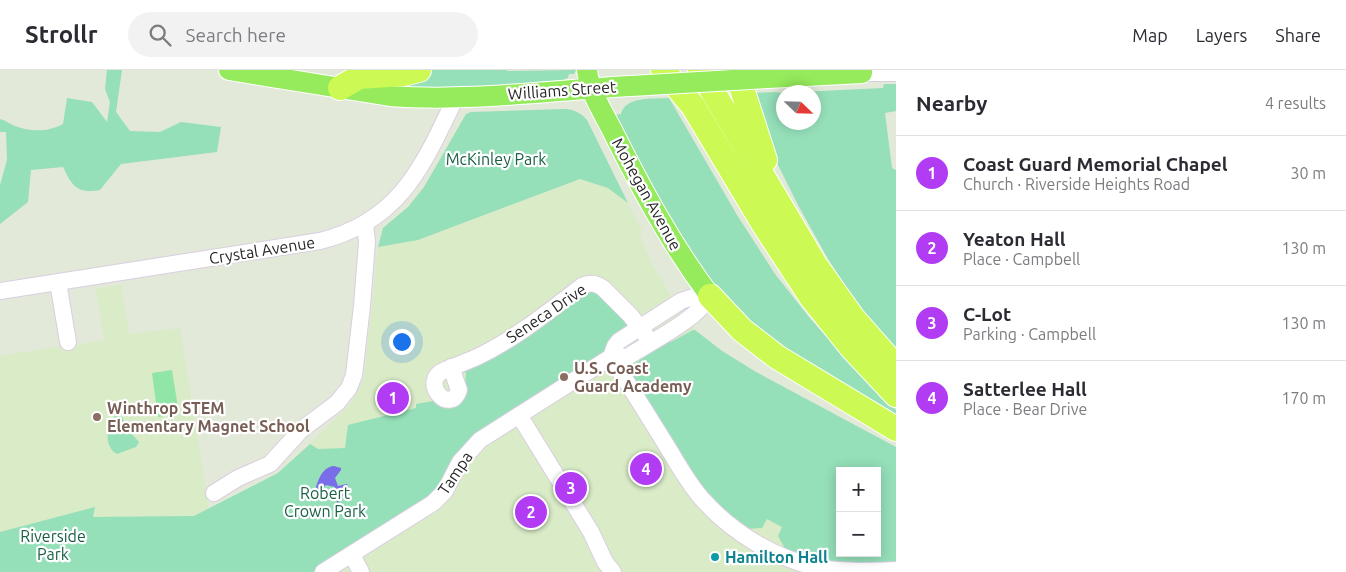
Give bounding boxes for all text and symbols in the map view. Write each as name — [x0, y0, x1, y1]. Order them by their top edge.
search box — [128, 12, 478, 57]
text: Strollr — [25, 21, 98, 48]
icon: search — [146, 21, 174, 49]
text: Search here — [186, 24, 286, 46]
text: Map — [1132, 25, 1168, 45]
text: Layers — [1196, 25, 1247, 45]
text: Share — [1275, 25, 1321, 45]
street label: Williams Street — [507, 77, 618, 103]
north arrow — [776, 85, 821, 130]
text: Nearby — [916, 91, 987, 115]
text: 4 results — [1265, 94, 1326, 112]
street label: Mohegan Avenue — [609, 135, 685, 253]
park label: McKinley Park — [446, 150, 546, 168]
text: Coast Guard Memorial Chapel — [963, 153, 1228, 175]
text: 1 — [927, 164, 937, 182]
text: 30 m — [1290, 164, 1326, 182]
text: Church · Riverside Heights Road — [963, 175, 1190, 193]
text: Yeaton Hall — [963, 228, 1066, 250]
street label: Crystal Avenue — [208, 233, 316, 267]
text: 2 — [927, 239, 937, 257]
text: 130 m — [1281, 239, 1326, 257]
text: Place · Campbell — [963, 250, 1080, 268]
street label: Seneca Drive — [503, 280, 589, 346]
text: C-Lot — [963, 303, 1011, 325]
text: 3 — [927, 314, 937, 332]
text: 130 m — [1281, 314, 1326, 332]
text: Parking · Campbell — [963, 325, 1096, 343]
your location — [389, 329, 415, 355]
place label: U.S. Coast Guard Academy — [574, 359, 692, 395]
marker: U.S. Coast Guard Academy — [558, 371, 570, 383]
text: Satterlee Hall — [963, 378, 1087, 400]
pin: 1 — [377, 379, 409, 417]
text: 4 — [927, 389, 937, 407]
text: 170 m — [1281, 389, 1326, 407]
place label: Winthrop STEM Elementary Magnet School — [107, 399, 310, 435]
text: Place · Bear Drive — [963, 400, 1087, 418]
marker: Winthrop STEM Elementary Magnet School — [91, 411, 103, 423]
street label: Tampa — [434, 448, 476, 498]
pin: 4 — [630, 450, 662, 488]
map controls — [836, 467, 881, 557]
button: + — [836, 467, 881, 512]
pin: 3 — [555, 469, 587, 507]
park label: Robert Crown Park — [284, 484, 366, 520]
pin: 2 — [515, 493, 547, 531]
button: − — [836, 512, 881, 557]
park label: Riverside Park — [20, 527, 86, 563]
place label: Hamilton Hall — [725, 548, 828, 566]
marker: Hamilton Hall — [709, 551, 721, 563]

